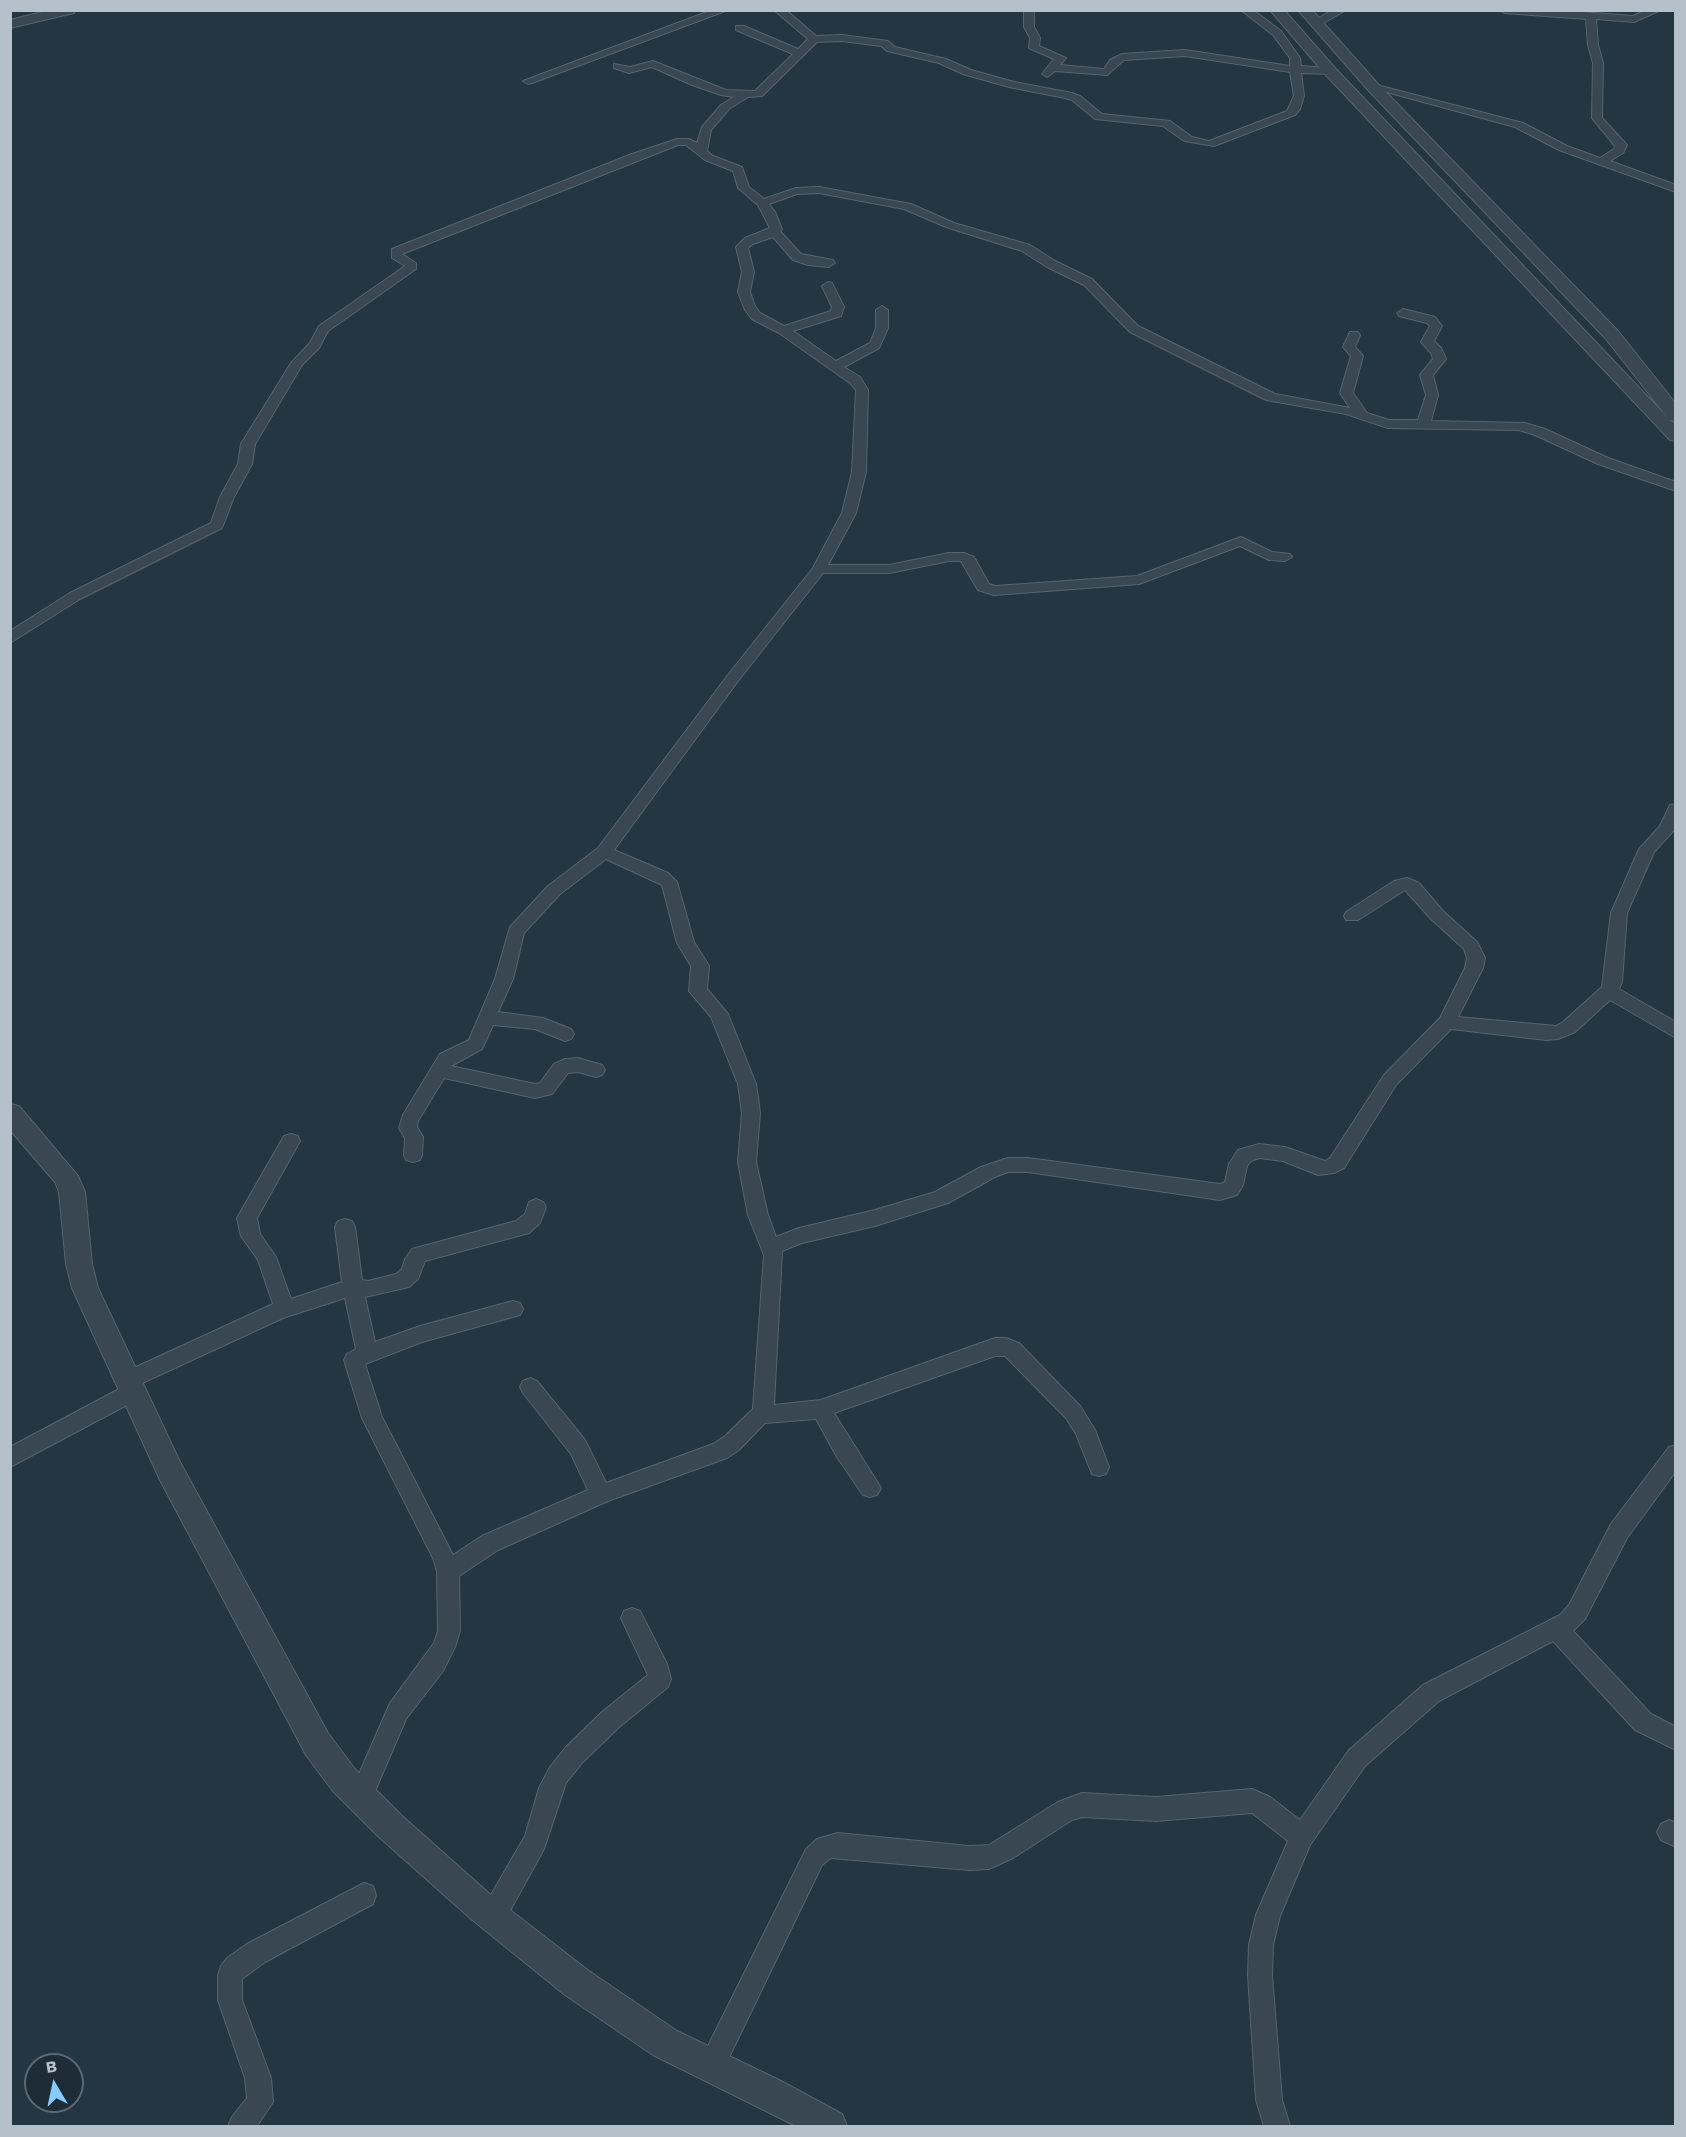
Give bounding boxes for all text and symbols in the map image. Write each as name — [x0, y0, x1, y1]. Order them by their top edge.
north arrow — [24, 2053, 84, 2113]
text: B — [45, 2056, 58, 2077]

